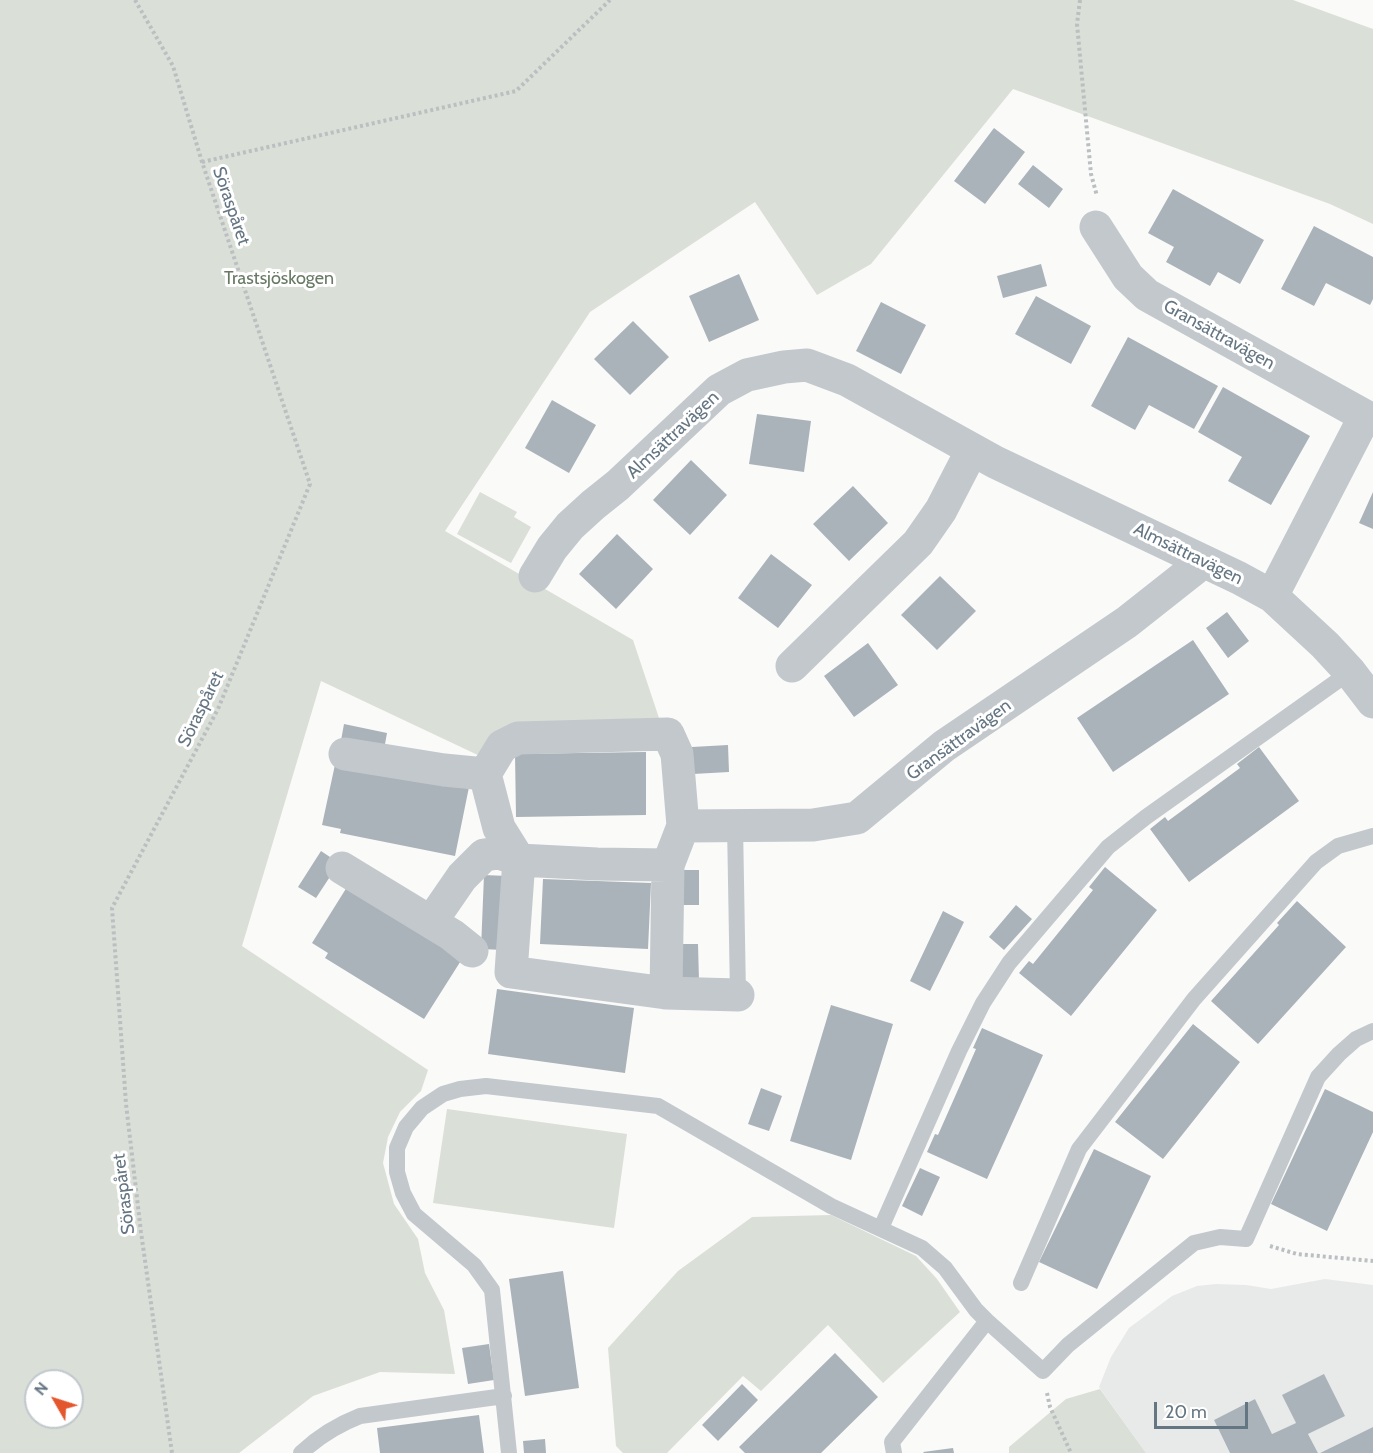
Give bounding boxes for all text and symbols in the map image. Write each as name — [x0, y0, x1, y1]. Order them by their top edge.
street label: Söraspåret — [208, 164, 254, 248]
park label: Trastsjöskogen — [224, 268, 334, 290]
street label: Gransättravägen — [1160, 296, 1278, 374]
street label: Almsättravägen — [622, 387, 724, 483]
street label: Almsättravägen — [1130, 518, 1246, 590]
street label: Söraspåret — [173, 668, 229, 750]
street label: Gransättravägen — [903, 695, 1015, 785]
street label: Söraspåret — [108, 1152, 140, 1236]
north arrow — [24, 1369, 84, 1429]
text: N — [30, 1378, 52, 1399]
scale bar — [1157, 1390, 1252, 1428]
text: 20 m — [1165, 1401, 1207, 1423]

